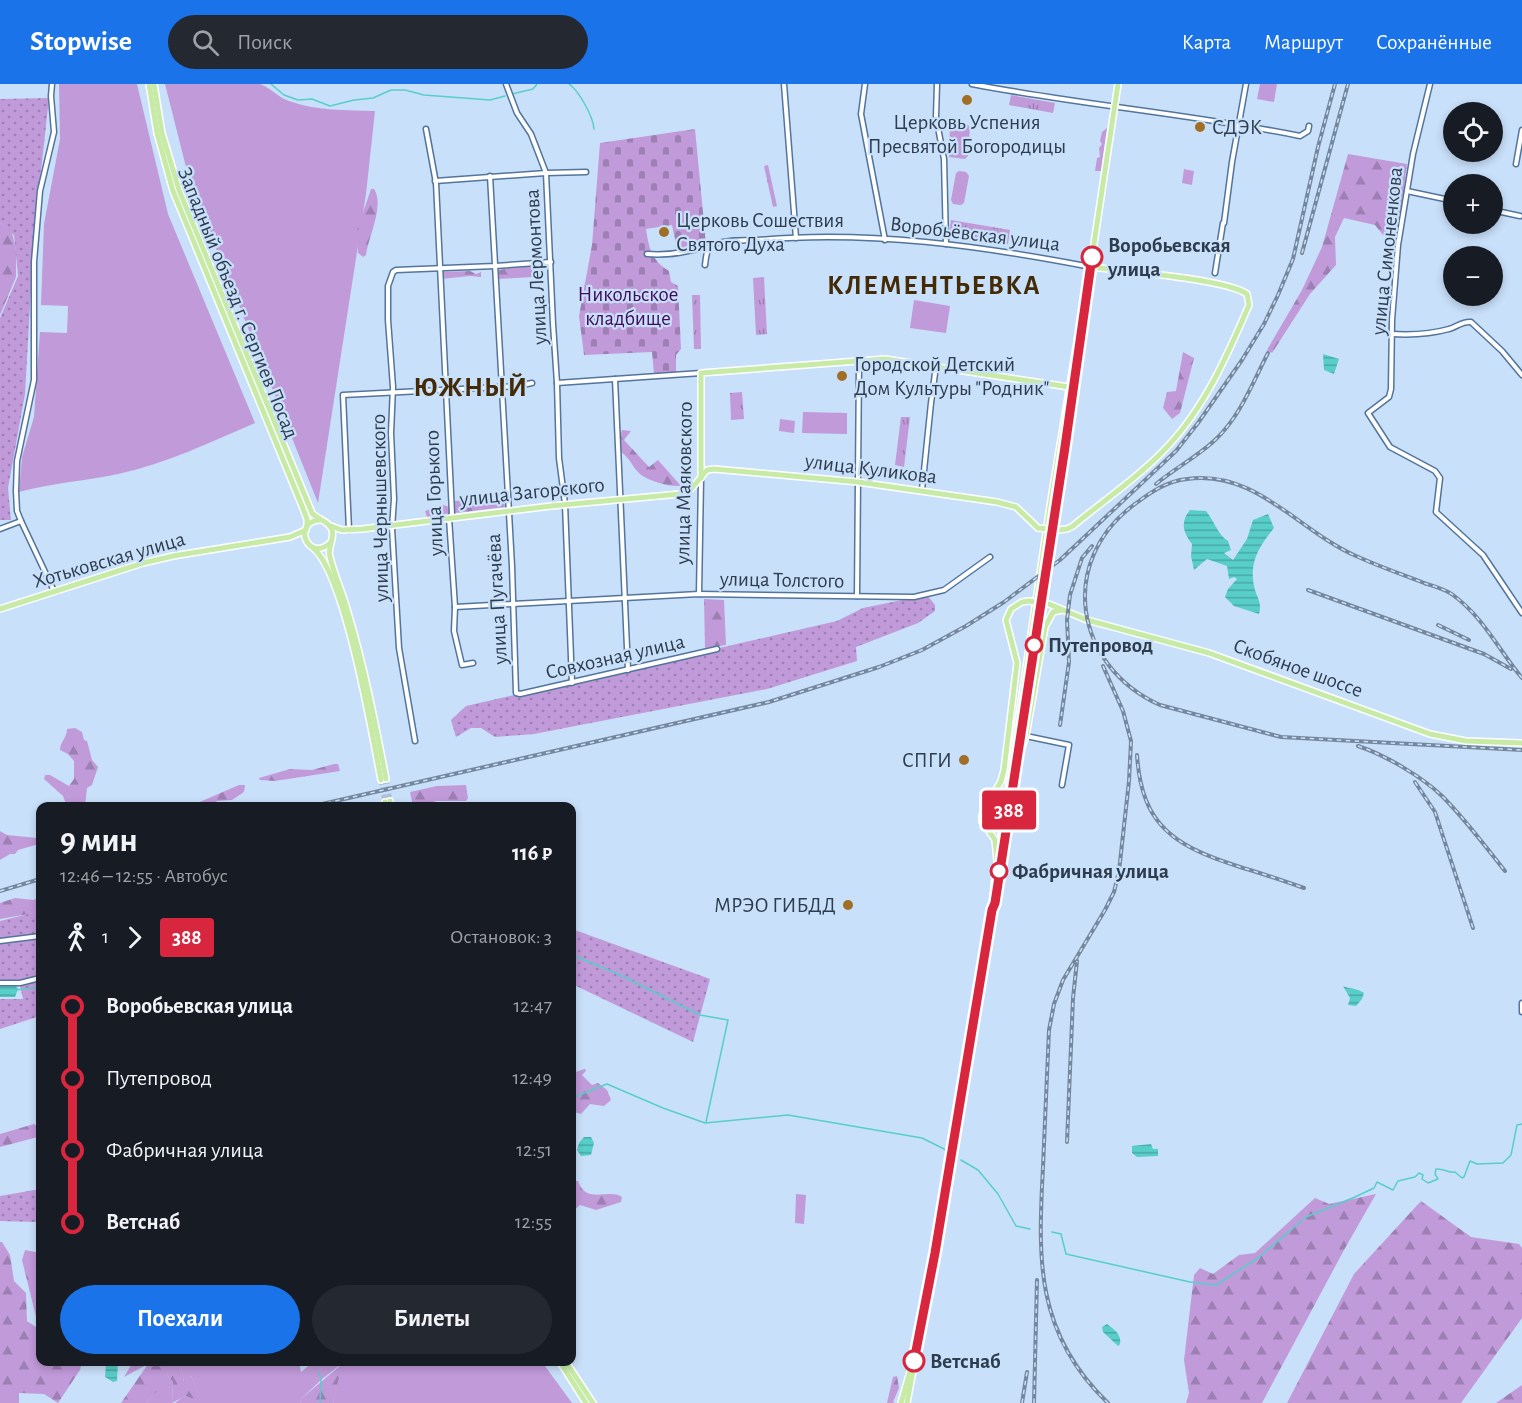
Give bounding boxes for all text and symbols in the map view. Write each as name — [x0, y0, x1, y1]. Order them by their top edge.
search box — [168, 15, 588, 69]
icon: search — [189, 26, 222, 59]
text: Stopwise — [30, 28, 132, 56]
text: Поиск — [237, 31, 292, 53]
text: Карта — [1182, 32, 1231, 53]
text: Маршрут — [1264, 32, 1343, 53]
text: Сохранённые — [1376, 32, 1492, 53]
marker: Церковь Успения Пресвятой Богородицы — [960, 93, 974, 107]
map controls — [1443, 102, 1503, 306]
button: locate — [1443, 102, 1503, 162]
place label: Церковь Успения Пресвятой Богородицы — [868, 112, 1066, 157]
place label: СДЭК — [1212, 117, 1262, 138]
marker: СДЭК — [1193, 120, 1207, 134]
street label: Западный объезд г. Сергиев Посад — [174, 164, 302, 442]
street label: улица Симоненкова — [1368, 165, 1406, 337]
button: + — [1443, 174, 1503, 234]
street label: улица Лермонтова — [521, 188, 551, 347]
place label: Церковь Сошествия Святого Духа — [676, 210, 844, 255]
street label: Воробьёвская улица — [889, 213, 1062, 255]
marker: Церковь Сошествия Святого Духа — [657, 225, 671, 239]
place label: Воробьевская улица — [1107, 235, 1231, 280]
marker: Воробьевская улица — [1081, 246, 1103, 268]
button: − — [1443, 246, 1503, 306]
district label: КЛЕМЕНТЬЕВКА — [827, 272, 1041, 299]
park label: Никольское кладбище — [578, 284, 678, 329]
place label: Городской Детский Дом Культуры "Родник" — [854, 354, 1049, 399]
marker: Городской Детский Дом Культуры "Родник" — [835, 369, 849, 383]
district label: ЮЖНЫЙ — [414, 373, 529, 401]
street label: улица Маяковского — [672, 401, 696, 566]
street label: улица Чернышевского — [368, 414, 392, 603]
street label: улица Горького — [421, 430, 447, 557]
street label: улица Куликова — [803, 450, 939, 488]
street label: улица Загорского — [457, 474, 606, 510]
street label: Хотьковская улица — [30, 528, 188, 592]
street label: улица Пугачёва — [483, 533, 511, 666]
street label: улица Толстого — [719, 568, 844, 592]
street label: Совхозная улица — [543, 631, 687, 683]
place label: Путепровод — [1048, 635, 1153, 656]
street label: Скобяное шоссе — [1230, 635, 1366, 701]
marker: Путепровод — [1025, 636, 1043, 654]
place label: СПГИ — [902, 750, 952, 771]
marker: СПГИ — [957, 753, 971, 767]
line badge: 388 — [974, 790, 1044, 830]
text: 388 — [994, 800, 1024, 821]
text: 9 мин — [60, 825, 138, 858]
text: 116 ₽ — [512, 842, 552, 864]
place label: Фабричная улица — [1012, 861, 1169, 882]
marker: Фабричная улица — [990, 862, 1008, 880]
text: 12:46 – 12:55 · Автобус — [60, 866, 228, 886]
place label: МРЭО ГИБДД — [714, 895, 836, 916]
marker: МРЭО ГИБДД — [841, 898, 855, 912]
icon: walk — [60, 921, 93, 954]
icon: forward — [118, 921, 151, 954]
text: 1 — [102, 927, 109, 947]
text: 388 — [172, 927, 202, 948]
text: Остановок: 3 — [450, 927, 552, 947]
text: Воробьевская улица — [106, 995, 293, 1017]
text: 12:47 — [513, 996, 552, 1016]
text: Путепровод — [106, 1067, 212, 1089]
text: 12:49 — [512, 1068, 552, 1088]
text: Фабричная улица — [106, 1139, 264, 1161]
text: 12:51 — [516, 1140, 552, 1160]
text: Ветснаб — [106, 1211, 180, 1233]
text: 12:55 — [515, 1212, 552, 1232]
button: Поехали — [60, 1285, 300, 1354]
button: Билеты — [312, 1285, 552, 1354]
marker: Ветснаб — [903, 1350, 925, 1372]
place label: Ветснаб — [930, 1351, 1001, 1372]

